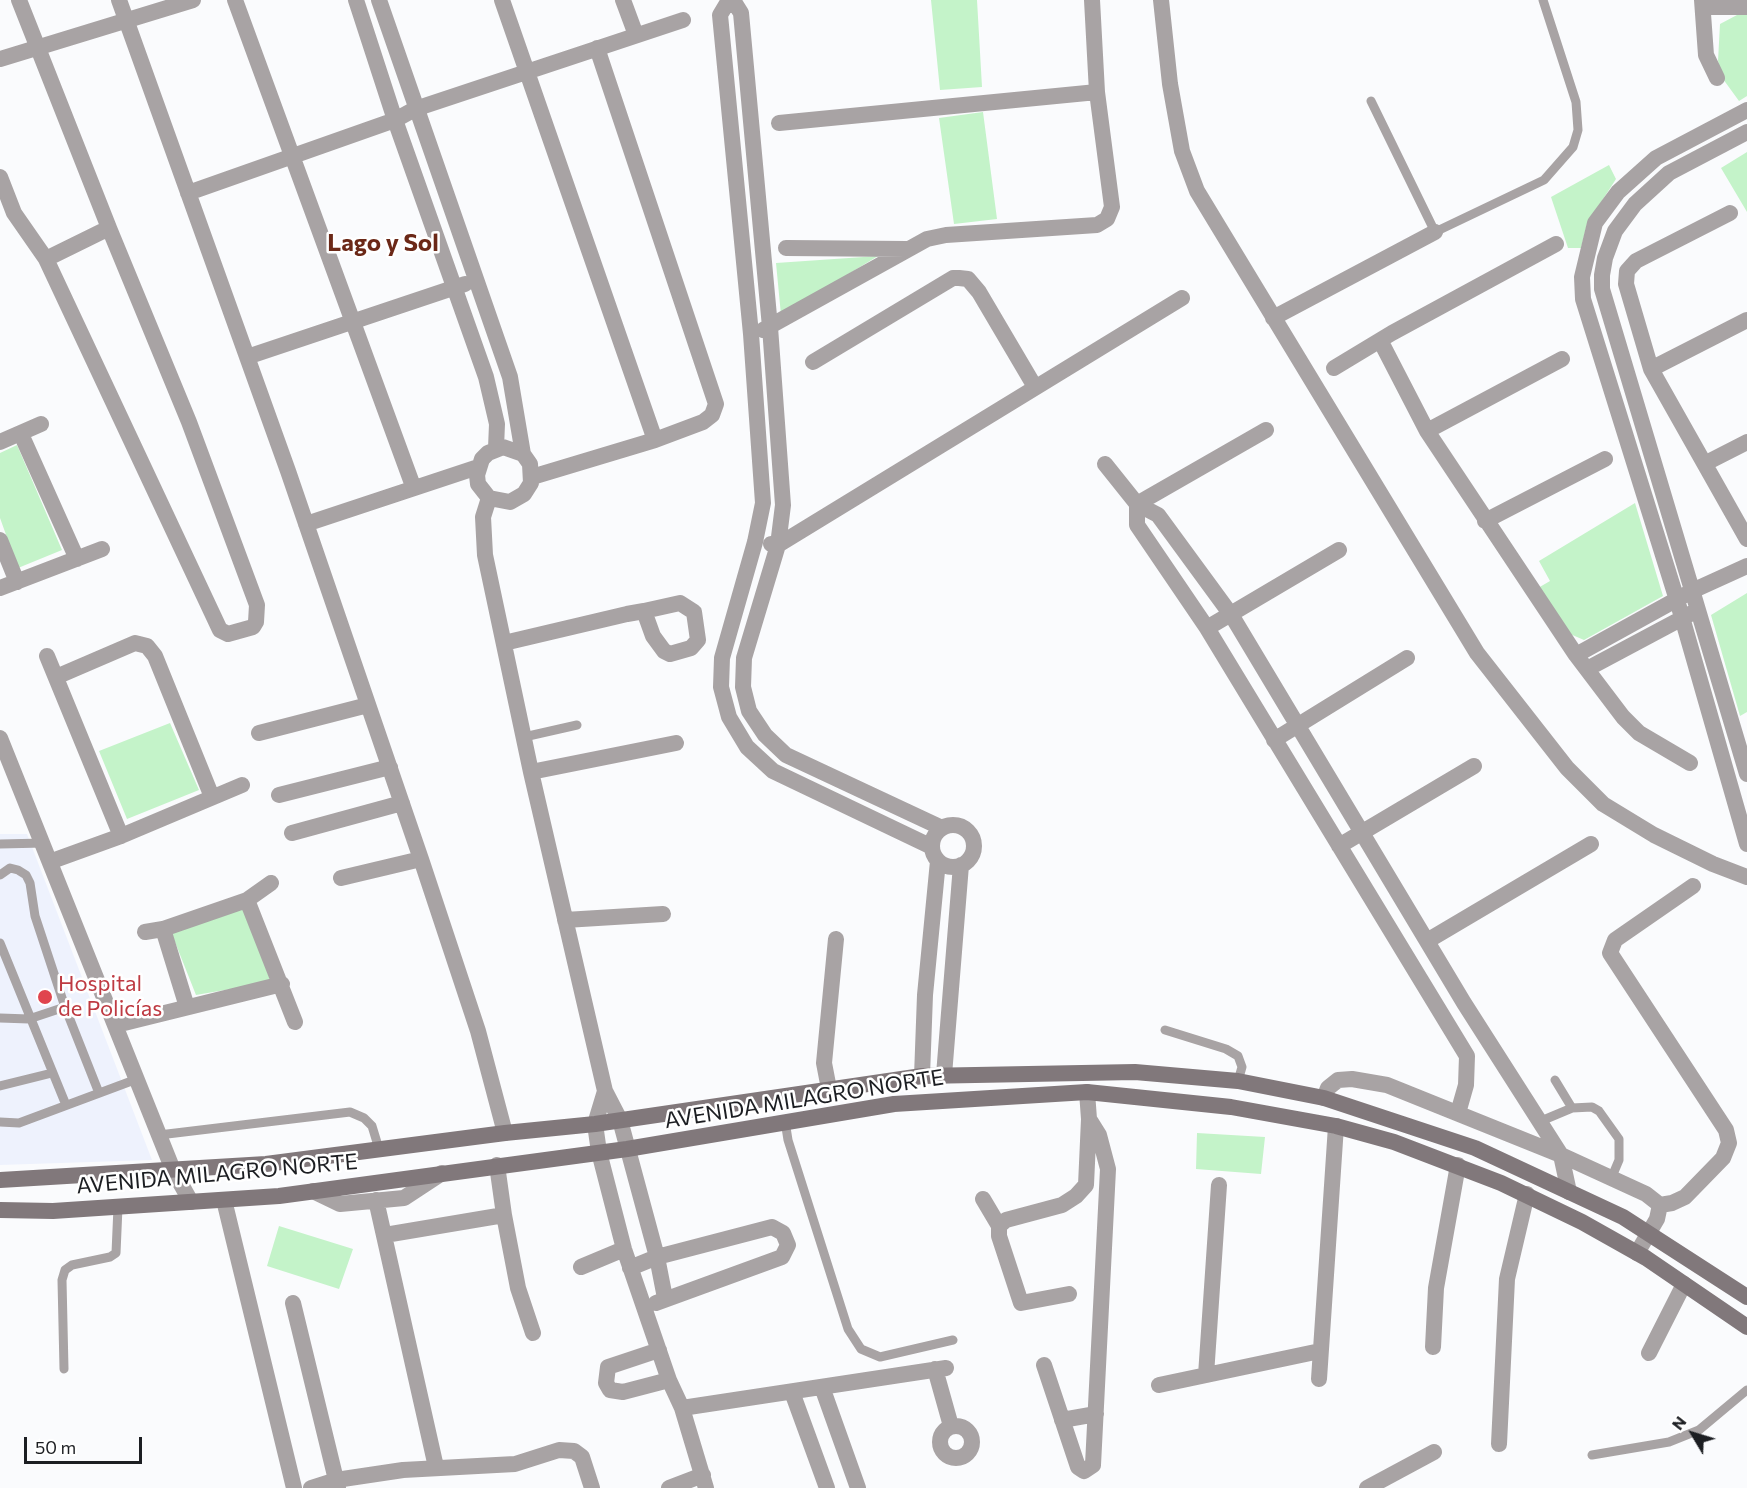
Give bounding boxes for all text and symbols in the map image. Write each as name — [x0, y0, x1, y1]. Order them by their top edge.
district label: Lago y Sol — [327, 229, 439, 257]
place label: Hospital de Policías — [58, 971, 162, 1022]
marker: Hospital de Policías — [36, 988, 54, 1006]
street label: AVENIDA MILAGRO NORTE — [662, 1064, 946, 1134]
street label: AVENIDA MILAGRO NORTE — [75, 1149, 359, 1199]
north arrow — [1663, 1404, 1723, 1464]
text: N — [1667, 1412, 1690, 1433]
scale bar — [27, 1425, 146, 1463]
text: 50 m — [35, 1436, 76, 1458]

